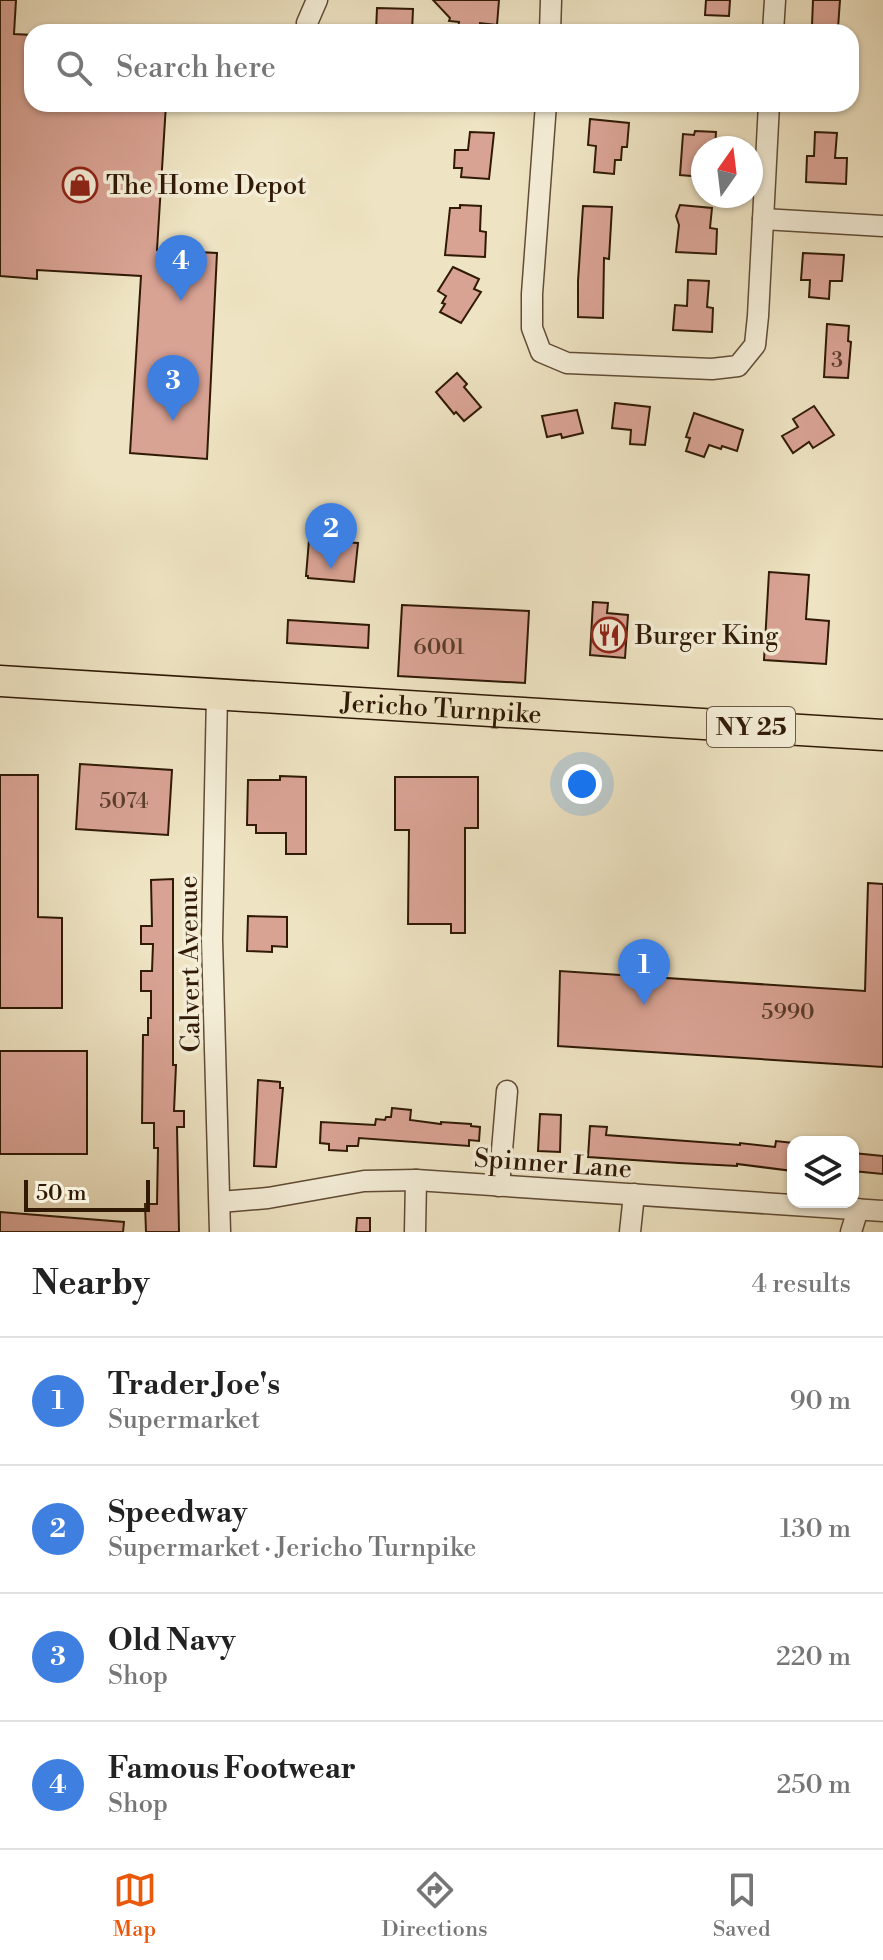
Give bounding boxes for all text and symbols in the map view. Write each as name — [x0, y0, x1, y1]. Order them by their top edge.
search box — [24, 24, 859, 112]
icon: search — [52, 46, 96, 90]
text: Search here — [116, 49, 276, 87]
north arrow — [691, 136, 763, 208]
shop icon: The Home Depot — [61, 166, 99, 204]
place label: The Home Depot — [106, 170, 306, 202]
pin: 4 — [155, 235, 207, 301]
house number: 3 — [831, 347, 843, 374]
pin: 3 — [147, 355, 199, 421]
pin: 2 — [305, 503, 357, 569]
restaurant icon: Burger King — [590, 616, 628, 654]
place label: Burger King — [634, 620, 779, 652]
house number: 6001 — [413, 634, 465, 661]
street label: Jericho Turnpike — [339, 687, 543, 731]
road number: NY 25 — [707, 707, 795, 747]
your location — [562, 764, 602, 804]
house number: 5074 — [99, 788, 149, 815]
street label: Calvert Avenue — [172, 875, 208, 1053]
pin: 1 — [618, 939, 670, 1005]
house number: 5990 — [761, 999, 815, 1026]
map controls — [787, 1136, 859, 1208]
button: layers — [787, 1136, 859, 1208]
street label: Spinner Lane — [473, 1143, 633, 1185]
scale bar — [24, 1176, 150, 1212]
text: 50 m — [36, 1180, 87, 1207]
text: Nearby — [32, 1263, 150, 1305]
text: 4 results — [752, 1268, 851, 1300]
text: Trader Joe's — [108, 1366, 280, 1404]
text: 1 — [52, 1385, 64, 1417]
text: 90 m — [790, 1385, 851, 1417]
text: Supermarket — [108, 1404, 260, 1436]
text: Speedway — [108, 1494, 247, 1532]
text: 2 — [50, 1513, 66, 1545]
text: 130 m — [780, 1513, 851, 1545]
text: Supermarket · Jericho Turnpike — [108, 1532, 476, 1564]
text: Old Navy — [108, 1622, 236, 1660]
text: 3 — [50, 1641, 66, 1673]
text: 220 m — [776, 1641, 851, 1673]
text: Shop — [108, 1660, 168, 1692]
text: Famous Footwear — [108, 1750, 356, 1788]
text: 4 — [49, 1769, 67, 1801]
text: 250 m — [776, 1769, 851, 1801]
text: Shop — [108, 1788, 168, 1820]
tab: Map — [113, 1868, 157, 1943]
tab: Directions — [382, 1868, 488, 1943]
tab: Saved — [713, 1868, 770, 1943]

